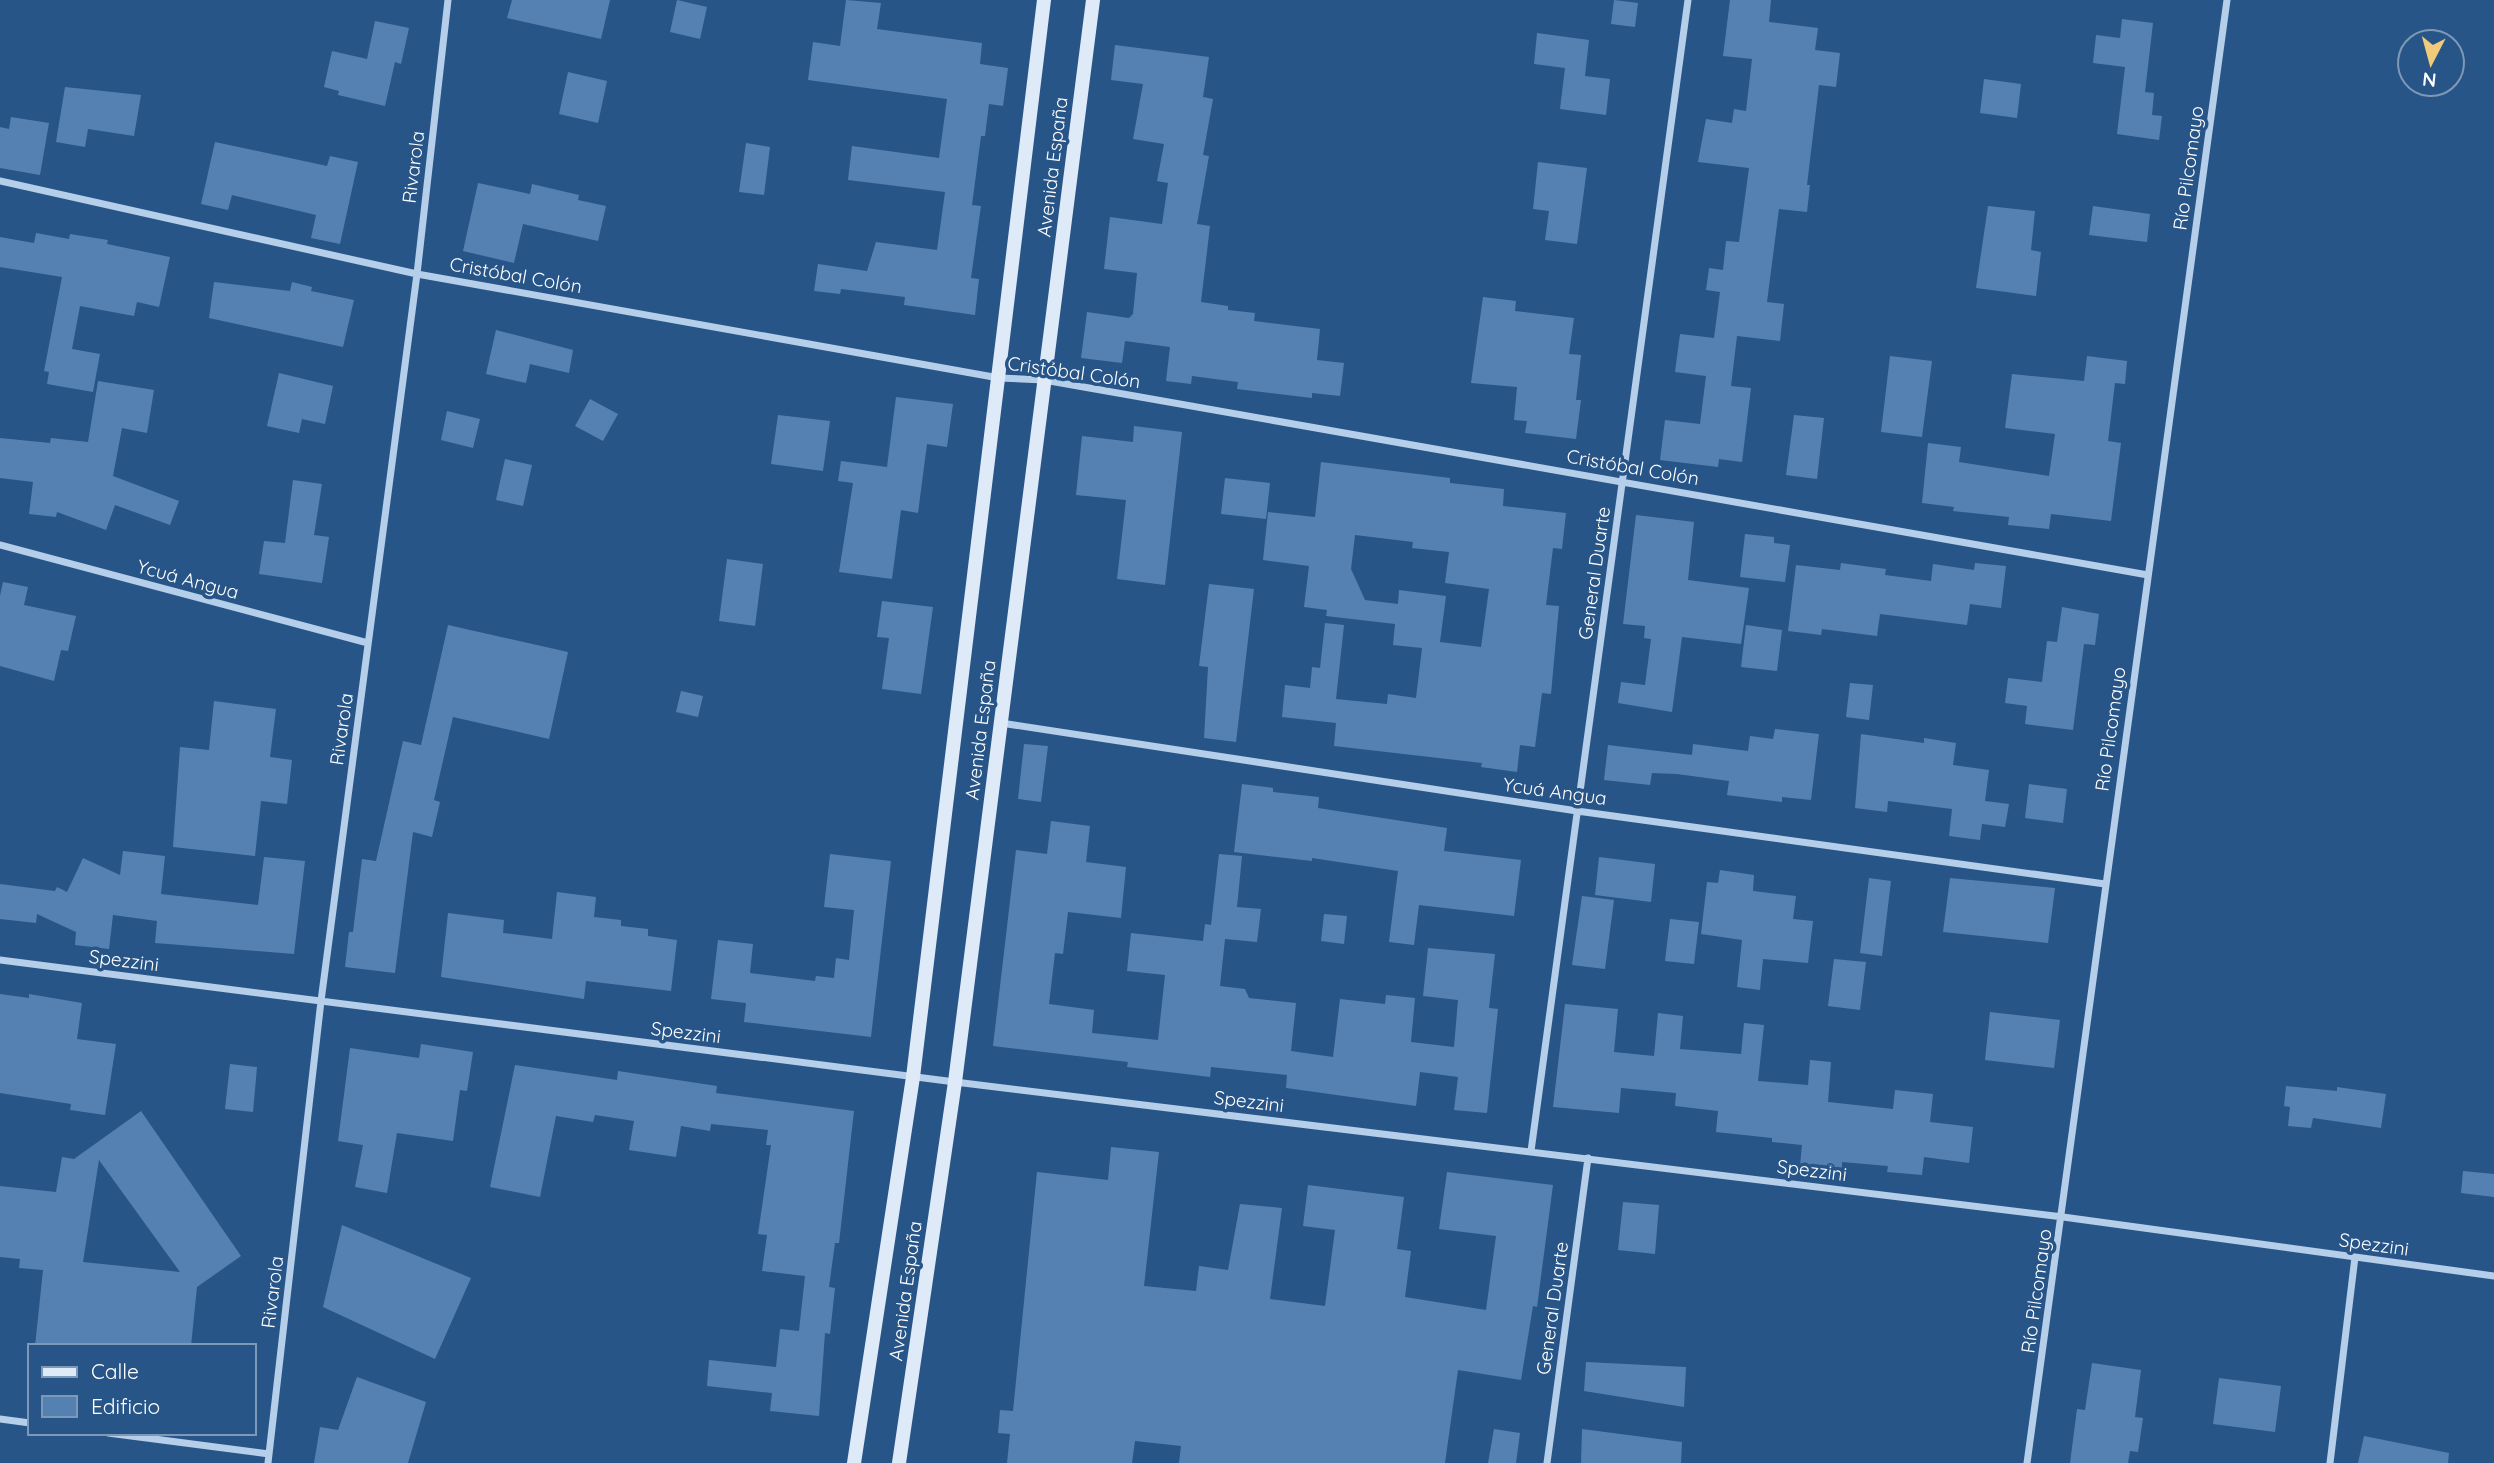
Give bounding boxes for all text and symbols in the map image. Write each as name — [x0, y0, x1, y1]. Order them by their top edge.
north arrow — [2396, 28, 2466, 98]
text: N — [2421, 67, 2437, 93]
street label: Avenida España — [1032, 96, 1072, 238]
street label: Río Pilcomayo — [2167, 104, 2209, 232]
street label: Rivarola — [397, 130, 429, 204]
street label: Cristóbal Colón — [448, 252, 584, 298]
street label: Cristóbal Colón — [1006, 351, 1142, 393]
street label: Cristóbal Colón — [1565, 444, 1701, 490]
street label: General Duarte — [1573, 505, 1615, 641]
street label: Ycuá Angua — [134, 554, 242, 604]
street label: Avenida España — [960, 659, 1000, 801]
street label: Río Pilcomayo — [2089, 665, 2131, 793]
street label: Rivarola — [324, 691, 358, 767]
street label: Ycuá Angua — [1502, 772, 1608, 810]
street label: Spezzini — [88, 944, 160, 976]
street label: Spezzini — [650, 1016, 722, 1048]
street label: Spezzini — [1213, 1085, 1285, 1117]
street label: Spezzini — [1776, 1154, 1848, 1186]
street label: Avenida España — [883, 1220, 927, 1362]
street label: Río Pilcomayo — [2015, 1227, 2057, 1355]
street label: Spezzini — [2338, 1227, 2410, 1261]
street label: General Duarte — [1531, 1240, 1573, 1376]
street label: Rivarola — [256, 1255, 288, 1329]
legend — [28, 1344, 256, 1435]
text: Calle — [91, 1358, 139, 1384]
text: Edificio — [91, 1393, 160, 1419]

